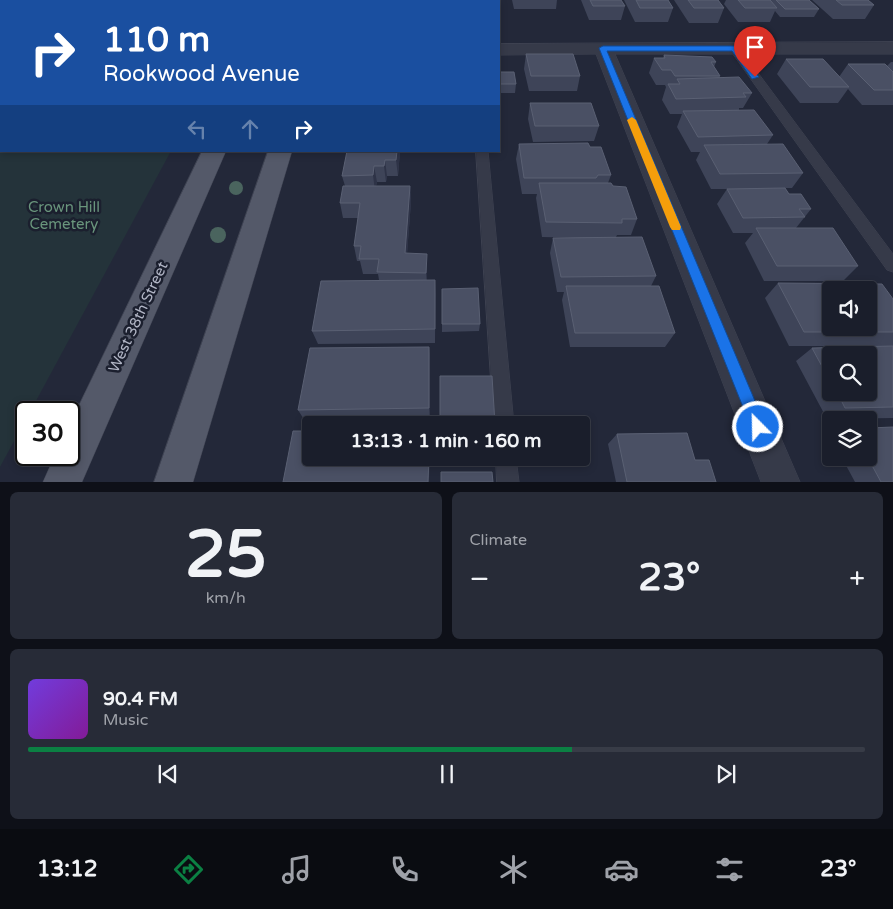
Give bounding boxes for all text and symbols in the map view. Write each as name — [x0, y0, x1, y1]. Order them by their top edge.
text: 110 m — [103, 19, 210, 61]
icon: right — [20, 20, 85, 85]
pin — [734, 26, 776, 77]
icon: arrive — [741, 33, 769, 61]
text: Rookwood Avenue — [103, 61, 300, 87]
icon: left — [183, 115, 211, 143]
icon: ahead — [236, 115, 264, 143]
icon: right — [289, 115, 317, 143]
park label: Crown Hill Cemetery — [28, 198, 100, 233]
street label: West 38th Street — [104, 258, 172, 375]
map controls — [822, 281, 877, 466]
button: sound — [822, 281, 877, 336]
button: search — [822, 346, 877, 401]
position arrow — [731, 400, 783, 452]
speed limit sign: 30 — [15, 401, 80, 466]
button: layers — [822, 411, 877, 466]
text: 13:13 · 1 min · 160 m — [350, 430, 542, 452]
text: 25 — [185, 516, 267, 595]
text: Climate — [470, 530, 527, 550]
text: 23° — [638, 555, 700, 601]
text: − — [470, 562, 489, 596]
text: + — [849, 562, 865, 596]
text: km/h — [206, 588, 246, 608]
text: 90.4 FM — [103, 688, 178, 710]
text: Music — [103, 710, 148, 730]
icon: previous — [154, 760, 182, 788]
icon: pause — [433, 760, 461, 788]
icon: next — [712, 760, 740, 788]
icon: directions — [171, 852, 206, 887]
icon: music — [279, 852, 314, 887]
icon: phone — [387, 852, 422, 887]
icon: climate — [496, 852, 531, 887]
icon: car — [604, 852, 639, 887]
icon: filters — [712, 852, 747, 887]
text: 13:12 — [37, 856, 98, 882]
text: 23° — [820, 856, 856, 882]

